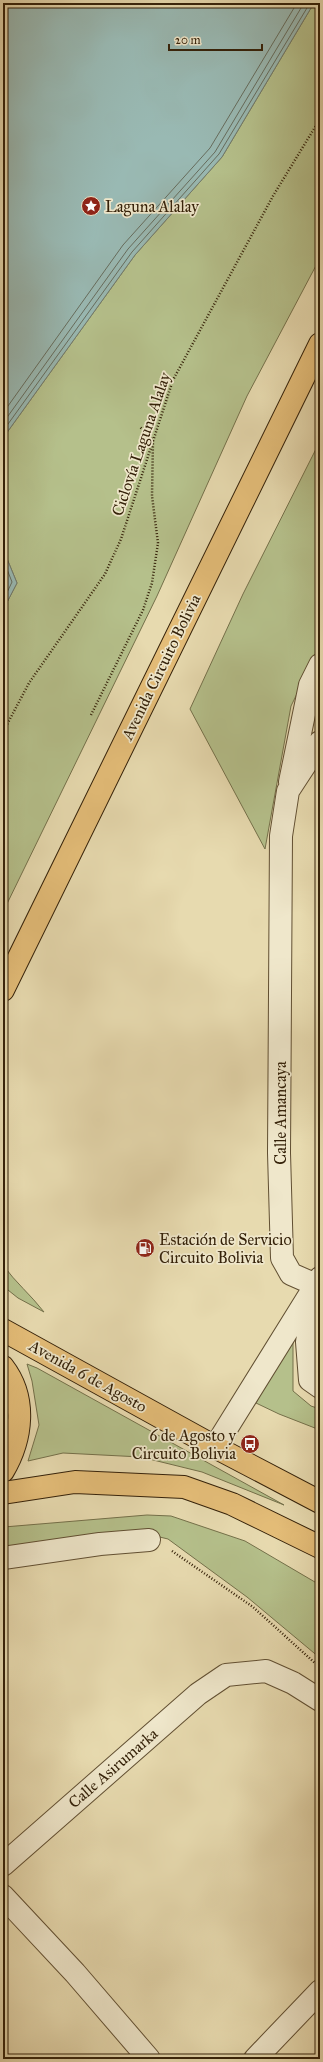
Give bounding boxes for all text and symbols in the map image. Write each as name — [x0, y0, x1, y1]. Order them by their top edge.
scale bar — [169, 26, 262, 52]
text: 20 m — [175, 33, 201, 47]
place icon: Laguna Alalay — [80, 195, 102, 217]
place label: Laguna Alalay — [105, 197, 199, 217]
street label: Ciclovía Laguna Alalay — [108, 369, 176, 519]
street label: Avenida Circuito Bolivia — [117, 591, 205, 744]
street label: Calle Amancaya — [271, 1061, 290, 1165]
place label: Estación de Servicio Circuito Bolivia — [159, 1230, 292, 1267]
fuel station icon: Estación de Servicio Circuito Bolivia — [134, 1237, 156, 1259]
street label: Avenida 6 de Agosto — [25, 1335, 150, 1417]
place label: 6 de Agosto y Circuito Bolivia — [132, 1426, 237, 1463]
bus stop icon: 6 de Agosto y Circuito Bolivia — [239, 1433, 261, 1455]
street label: Calle Asirumarka — [64, 1724, 162, 1812]

